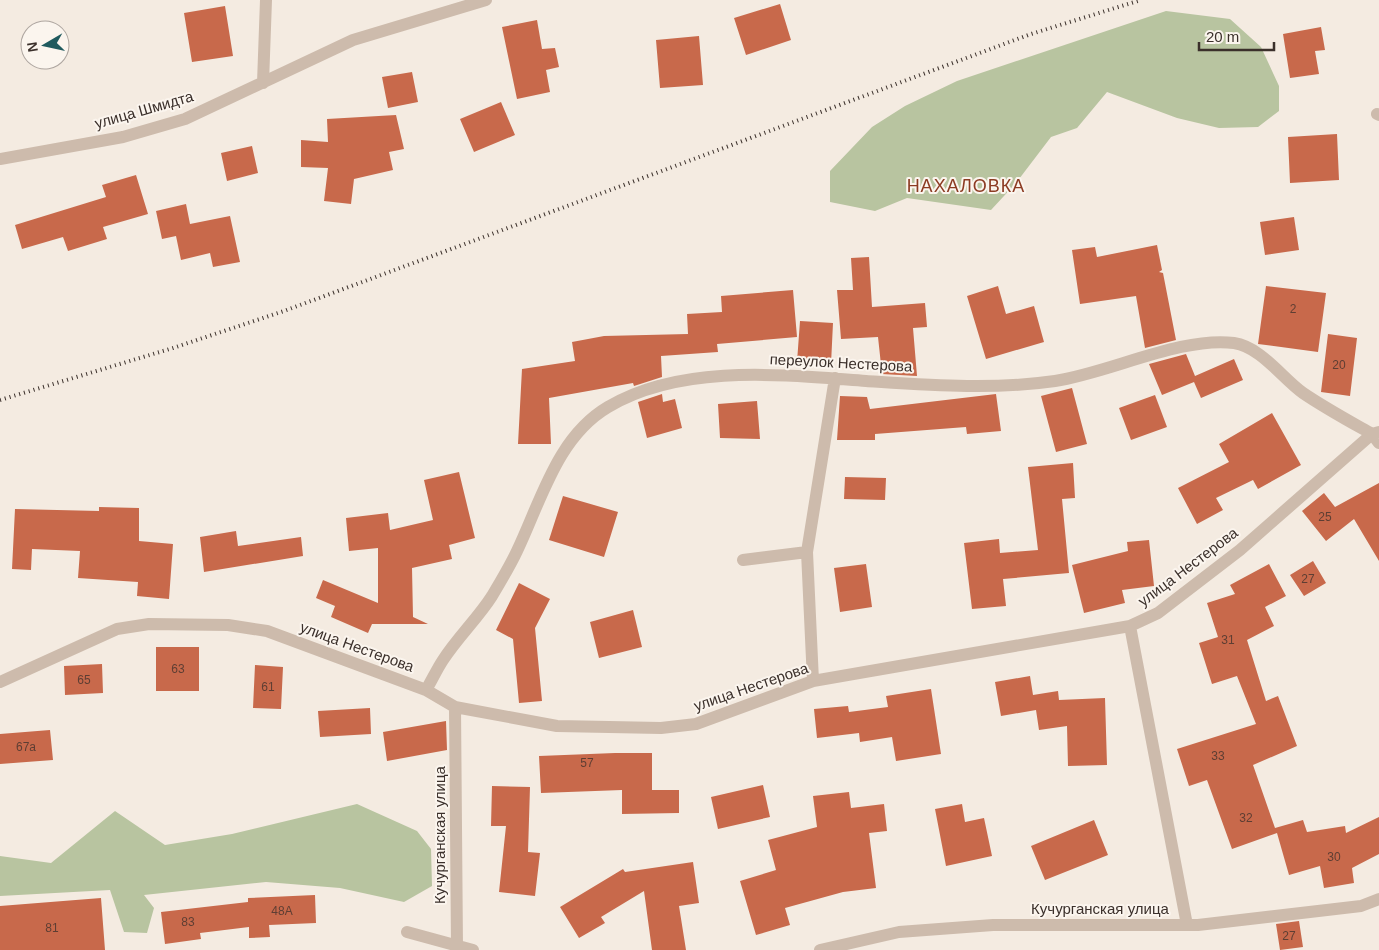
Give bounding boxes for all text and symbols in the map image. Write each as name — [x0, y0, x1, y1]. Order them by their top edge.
north arrow — [20, 20, 70, 70]
scale bar — [1199, 20, 1274, 52]
text: 20 m — [1206, 28, 1239, 45]
text: N — [23, 41, 41, 53]
street label: улица Шмидта — [93, 87, 196, 132]
district label: НАХАЛОВКА — [907, 176, 1025, 196]
house number: 2 — [1290, 302, 1297, 316]
street label: переулок Нестерова — [769, 350, 913, 375]
house number: 20 — [1332, 358, 1346, 372]
house number: 25 — [1318, 510, 1332, 524]
street label: улица Нестерова — [1135, 523, 1241, 609]
house number: 27 — [1301, 572, 1315, 586]
street label: улица Нестерова — [298, 618, 417, 675]
house number: 31 — [1221, 633, 1235, 647]
street label: улица Нестерова — [691, 659, 811, 714]
house number: 63 — [171, 662, 185, 676]
house number: 65 — [77, 673, 91, 687]
house number: 61 — [261, 680, 275, 694]
house number: 67а — [16, 740, 36, 754]
house number: 33 — [1211, 749, 1225, 763]
house number: 57 — [580, 756, 594, 770]
street label: Кучурганская улица — [431, 765, 448, 904]
house number: 32 — [1239, 811, 1253, 825]
house number: 30 — [1327, 850, 1341, 864]
street label: Кучурганская улица — [1031, 900, 1170, 917]
house number: 48А — [271, 904, 293, 918]
house number: 83 — [181, 915, 195, 929]
house number: 81 — [45, 921, 59, 935]
house number: 27 — [1282, 929, 1296, 943]

